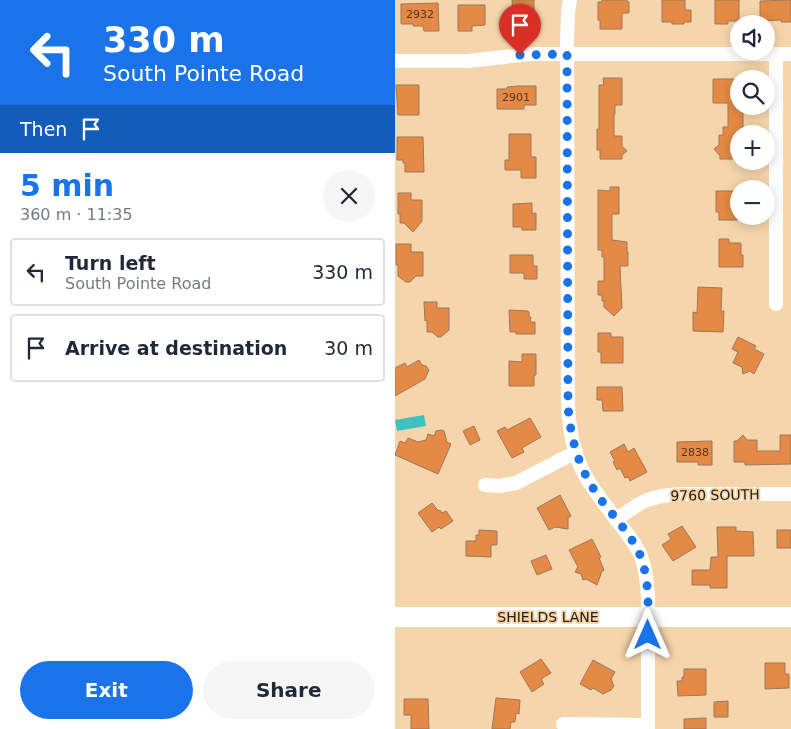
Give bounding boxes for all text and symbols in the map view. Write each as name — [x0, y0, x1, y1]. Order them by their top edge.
pin — [499, 4, 541, 55]
house number: 2932 — [406, 8, 434, 21]
icon: arrive — [506, 11, 534, 39]
map controls — [730, 15, 775, 225]
button: sound — [730, 15, 775, 60]
icon: left — [20, 20, 85, 85]
text: 330 m — [103, 20, 225, 60]
text: South Pointe Road — [103, 61, 304, 86]
button: search — [730, 70, 775, 115]
house number: 2901 — [502, 91, 530, 104]
icon: arrive — [77, 115, 105, 143]
text: Then — [20, 118, 67, 140]
button: + — [730, 125, 775, 170]
text: 5 min — [20, 168, 114, 203]
button: close — [323, 170, 375, 222]
button: − — [730, 180, 775, 225]
text: 360 m · 11:35 — [20, 205, 133, 224]
text: Turn left — [65, 252, 156, 274]
icon: left — [22, 258, 50, 286]
text: 330 m — [312, 261, 373, 283]
text: South Pointe Road — [65, 274, 211, 293]
icon: arrive — [22, 334, 50, 362]
text: Arrive at destination — [65, 337, 287, 359]
text: 30 m — [324, 337, 373, 359]
house number: 2838 — [681, 446, 709, 459]
street label: 9760 SOUTH — [670, 486, 760, 504]
position arrow — [621, 608, 673, 660]
street label: SHIELDS LANE — [497, 609, 599, 625]
button: Exit — [20, 661, 193, 719]
button: Share — [203, 661, 375, 719]

